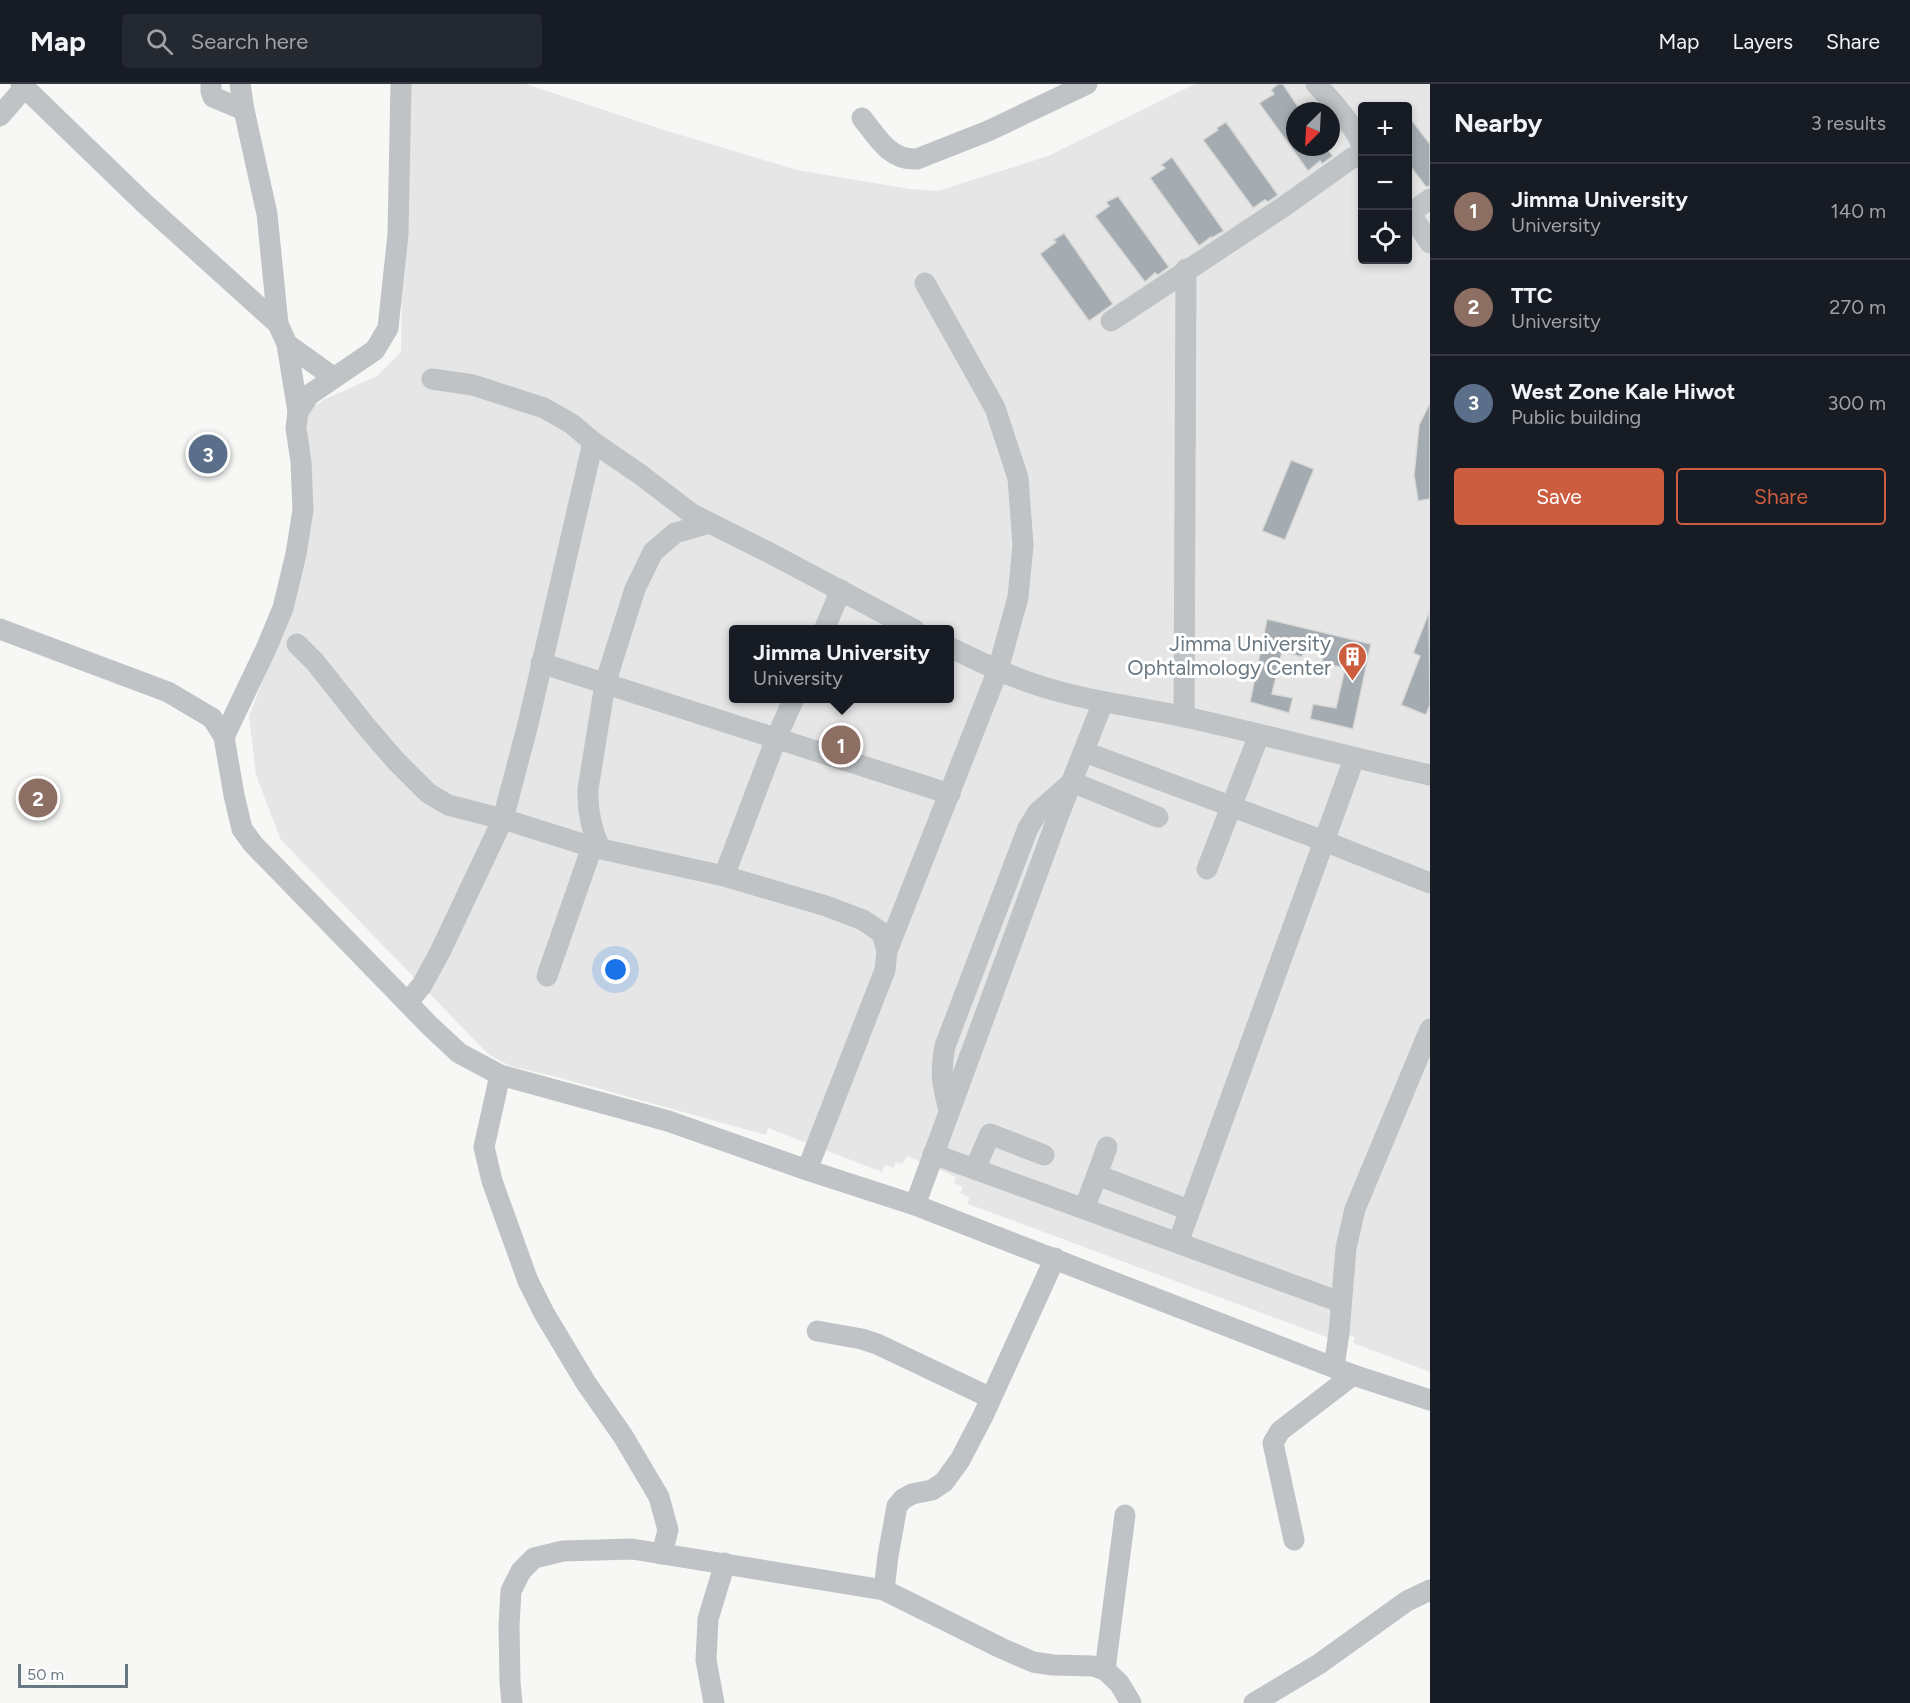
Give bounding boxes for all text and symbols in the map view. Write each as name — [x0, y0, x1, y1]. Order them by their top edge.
search box — [122, 14, 542, 68]
text: Map — [30, 24, 86, 58]
icon: search — [143, 25, 176, 58]
text: Search here — [191, 28, 308, 55]
text: Map — [1659, 29, 1699, 54]
text: Layers — [1732, 29, 1793, 54]
text: Share — [1826, 29, 1880, 54]
north arrow — [1286, 102, 1340, 156]
map controls — [1358, 102, 1412, 264]
button: + — [1358, 102, 1412, 156]
text: Nearby — [1454, 107, 1542, 139]
text: 3 results — [1811, 111, 1886, 135]
button: − — [1358, 156, 1412, 210]
text: Jimma University — [1511, 186, 1688, 213]
text: 1 — [1469, 199, 1478, 223]
text: 140 m — [1831, 199, 1886, 223]
button: locate — [1358, 210, 1412, 264]
text: University — [1511, 213, 1601, 237]
text: TTC — [1511, 282, 1553, 309]
text: 2 — [1468, 295, 1479, 319]
text: 270 m — [1829, 295, 1886, 319]
text: University — [1511, 309, 1601, 333]
text: West Zone Kale Hiwot — [1511, 378, 1735, 405]
text: 3 — [1468, 391, 1479, 415]
text: 300 m — [1828, 391, 1886, 415]
text: Public building — [1511, 405, 1641, 429]
pin: 3 — [188, 432, 228, 476]
button: Save — [1454, 468, 1664, 525]
button: Share — [1676, 468, 1886, 525]
popup — [729, 625, 954, 703]
place label: Jimma University Ophtalmology Center — [1127, 631, 1331, 680]
text: Jimma University — [753, 639, 930, 666]
building icon: Jimma University Ophtalmology Center — [1336, 640, 1368, 682]
text: University — [753, 666, 843, 690]
pin: 1 — [822, 722, 860, 768]
pin: 2 — [18, 776, 57, 820]
your location — [601, 955, 630, 984]
scale bar — [18, 1661, 128, 1688]
text: 50 m — [27, 1665, 64, 1684]

